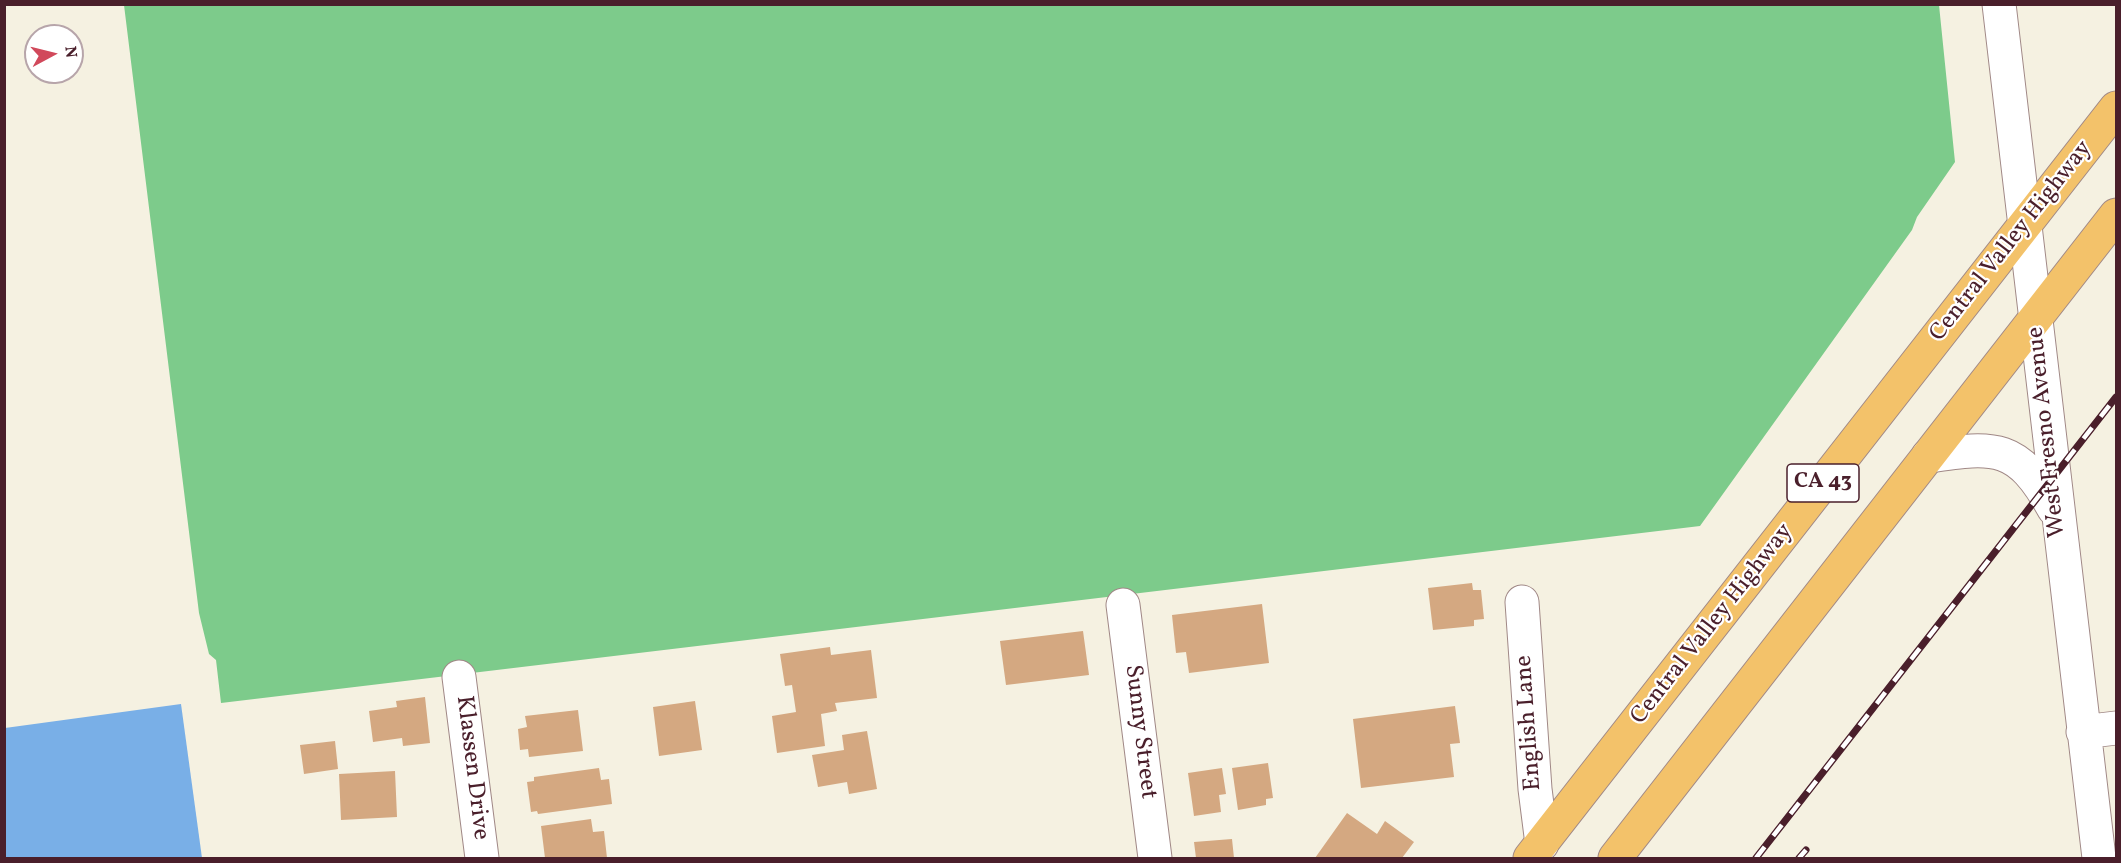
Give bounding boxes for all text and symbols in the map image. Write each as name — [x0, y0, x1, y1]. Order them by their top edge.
north arrow — [24, 24, 84, 84]
text: N — [58, 45, 82, 59]
street label: Central Valley Highway — [1925, 136, 2099, 348]
street label: West Fresno Avenue — [2023, 325, 2073, 539]
road number: CA 43 — [1787, 464, 1859, 502]
street label: Central Valley Highway — [1626, 519, 1800, 731]
street label: English Lane — [1511, 654, 1549, 792]
street label: Sunny Street — [1116, 663, 1162, 801]
street label: Klassen Drive — [448, 694, 494, 842]

